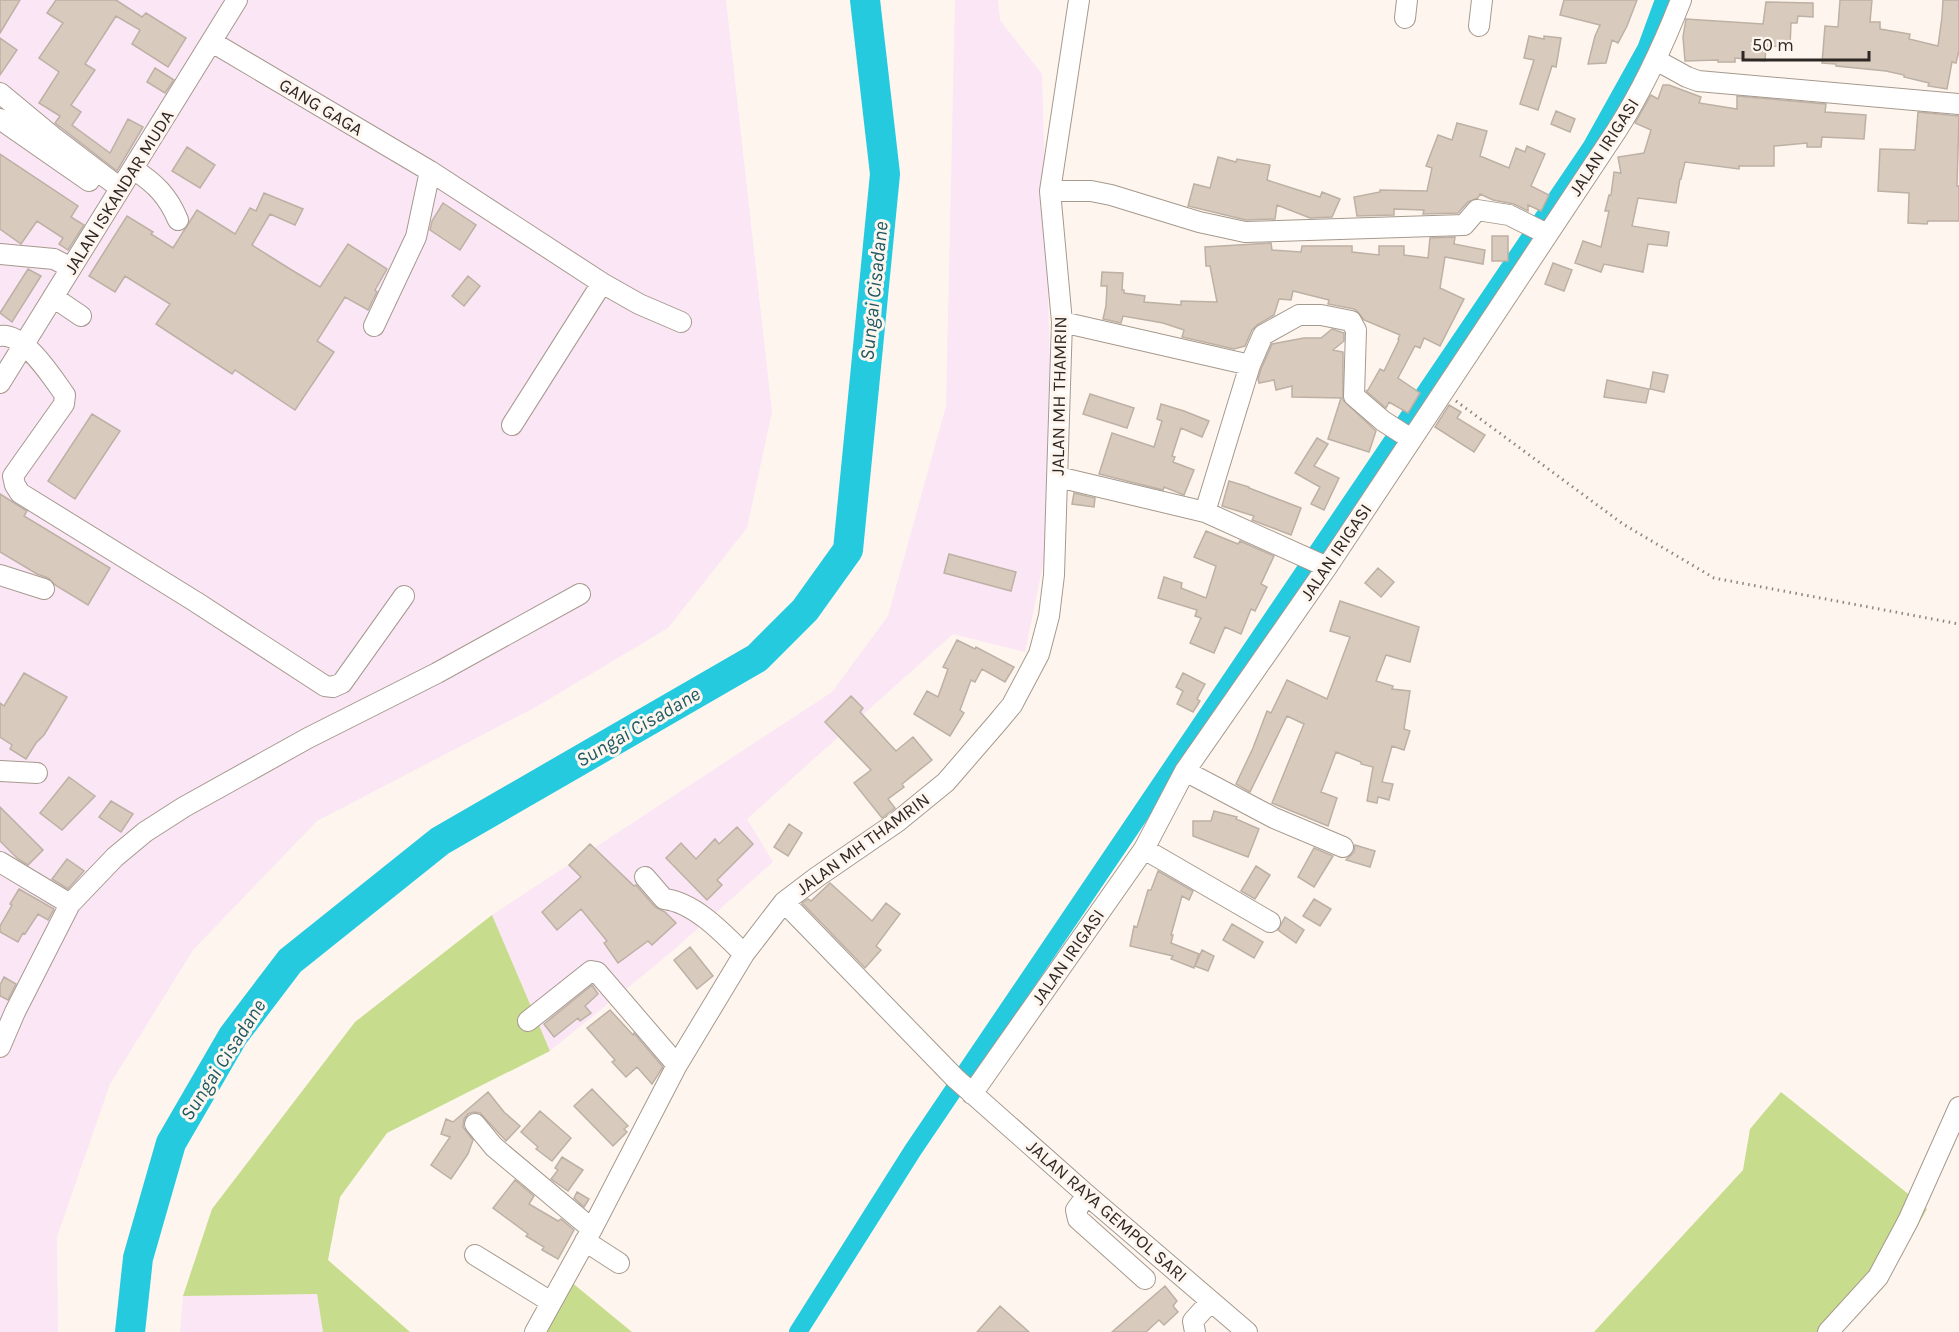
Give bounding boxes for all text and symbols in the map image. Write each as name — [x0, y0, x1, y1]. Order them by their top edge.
scale bar — [1743, 24, 1869, 62]
text: 50 m — [1752, 34, 1794, 56]
street label: GANG GAGA — [275, 73, 367, 141]
street label: JALAN IRIGASI — [1564, 94, 1644, 200]
street label: JALAN ISKANDAR MUDA — [60, 106, 178, 278]
water label: Sungai Cisadane — [855, 220, 893, 362]
street label: JALAN MH THAMRIN — [1047, 316, 1071, 476]
street label: JALAN IRIGASI — [1296, 499, 1376, 605]
water label: Sungai Cisadane — [572, 682, 704, 772]
street label: JALAN MH THAMRIN — [792, 788, 934, 900]
street label: JALAN IRIGASI — [1027, 905, 1109, 1009]
water label: Sungai Cisadane — [175, 995, 271, 1125]
street label: JALAN RAYA GEMPOL SARI — [1022, 1135, 1192, 1287]

